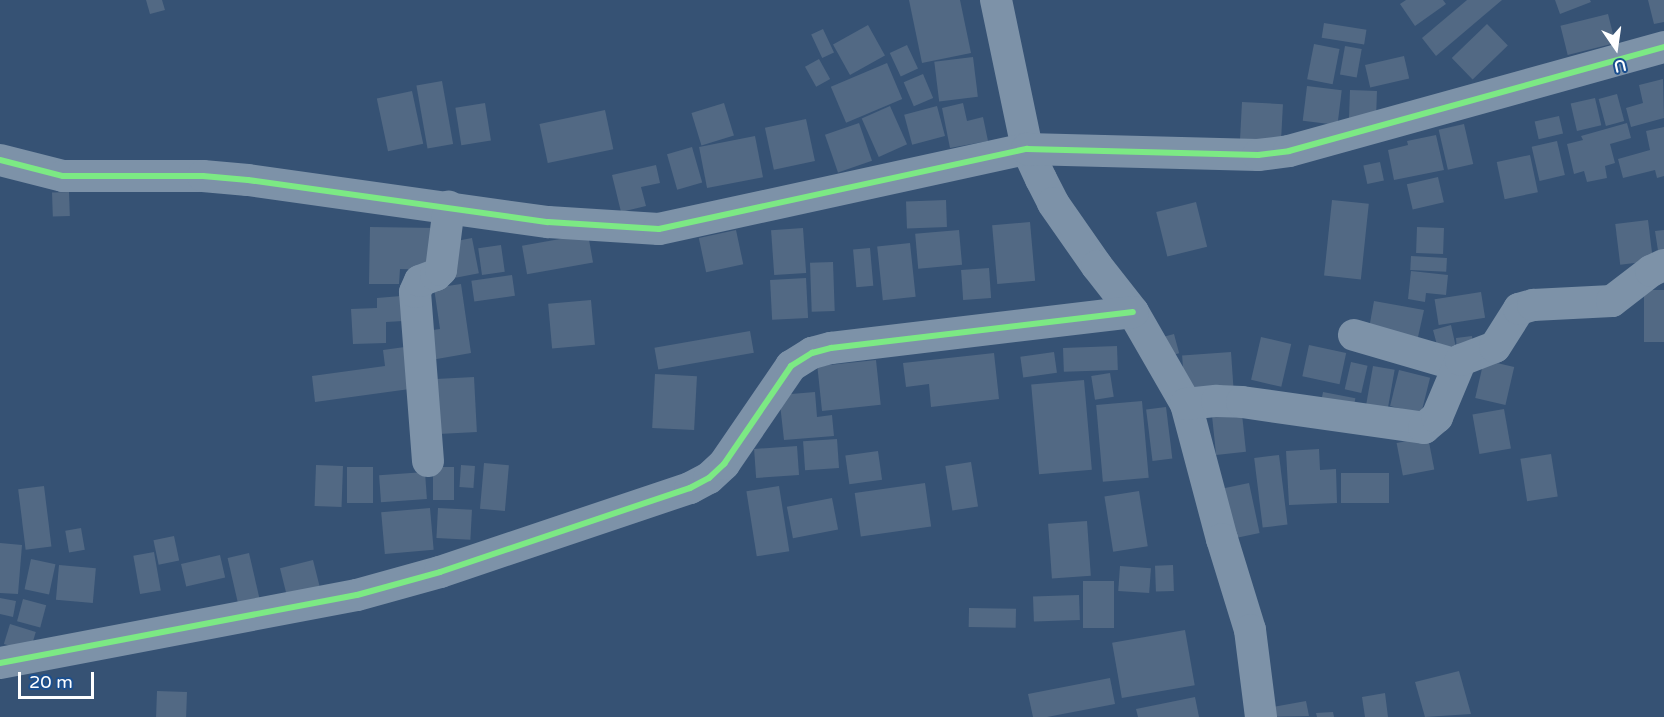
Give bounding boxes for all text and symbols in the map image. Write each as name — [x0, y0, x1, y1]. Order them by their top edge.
north arrow — [1586, 18, 1646, 78]
text: U — [1612, 54, 1628, 77]
scale bar — [21, 660, 98, 698]
text: 20 m — [29, 671, 73, 693]

